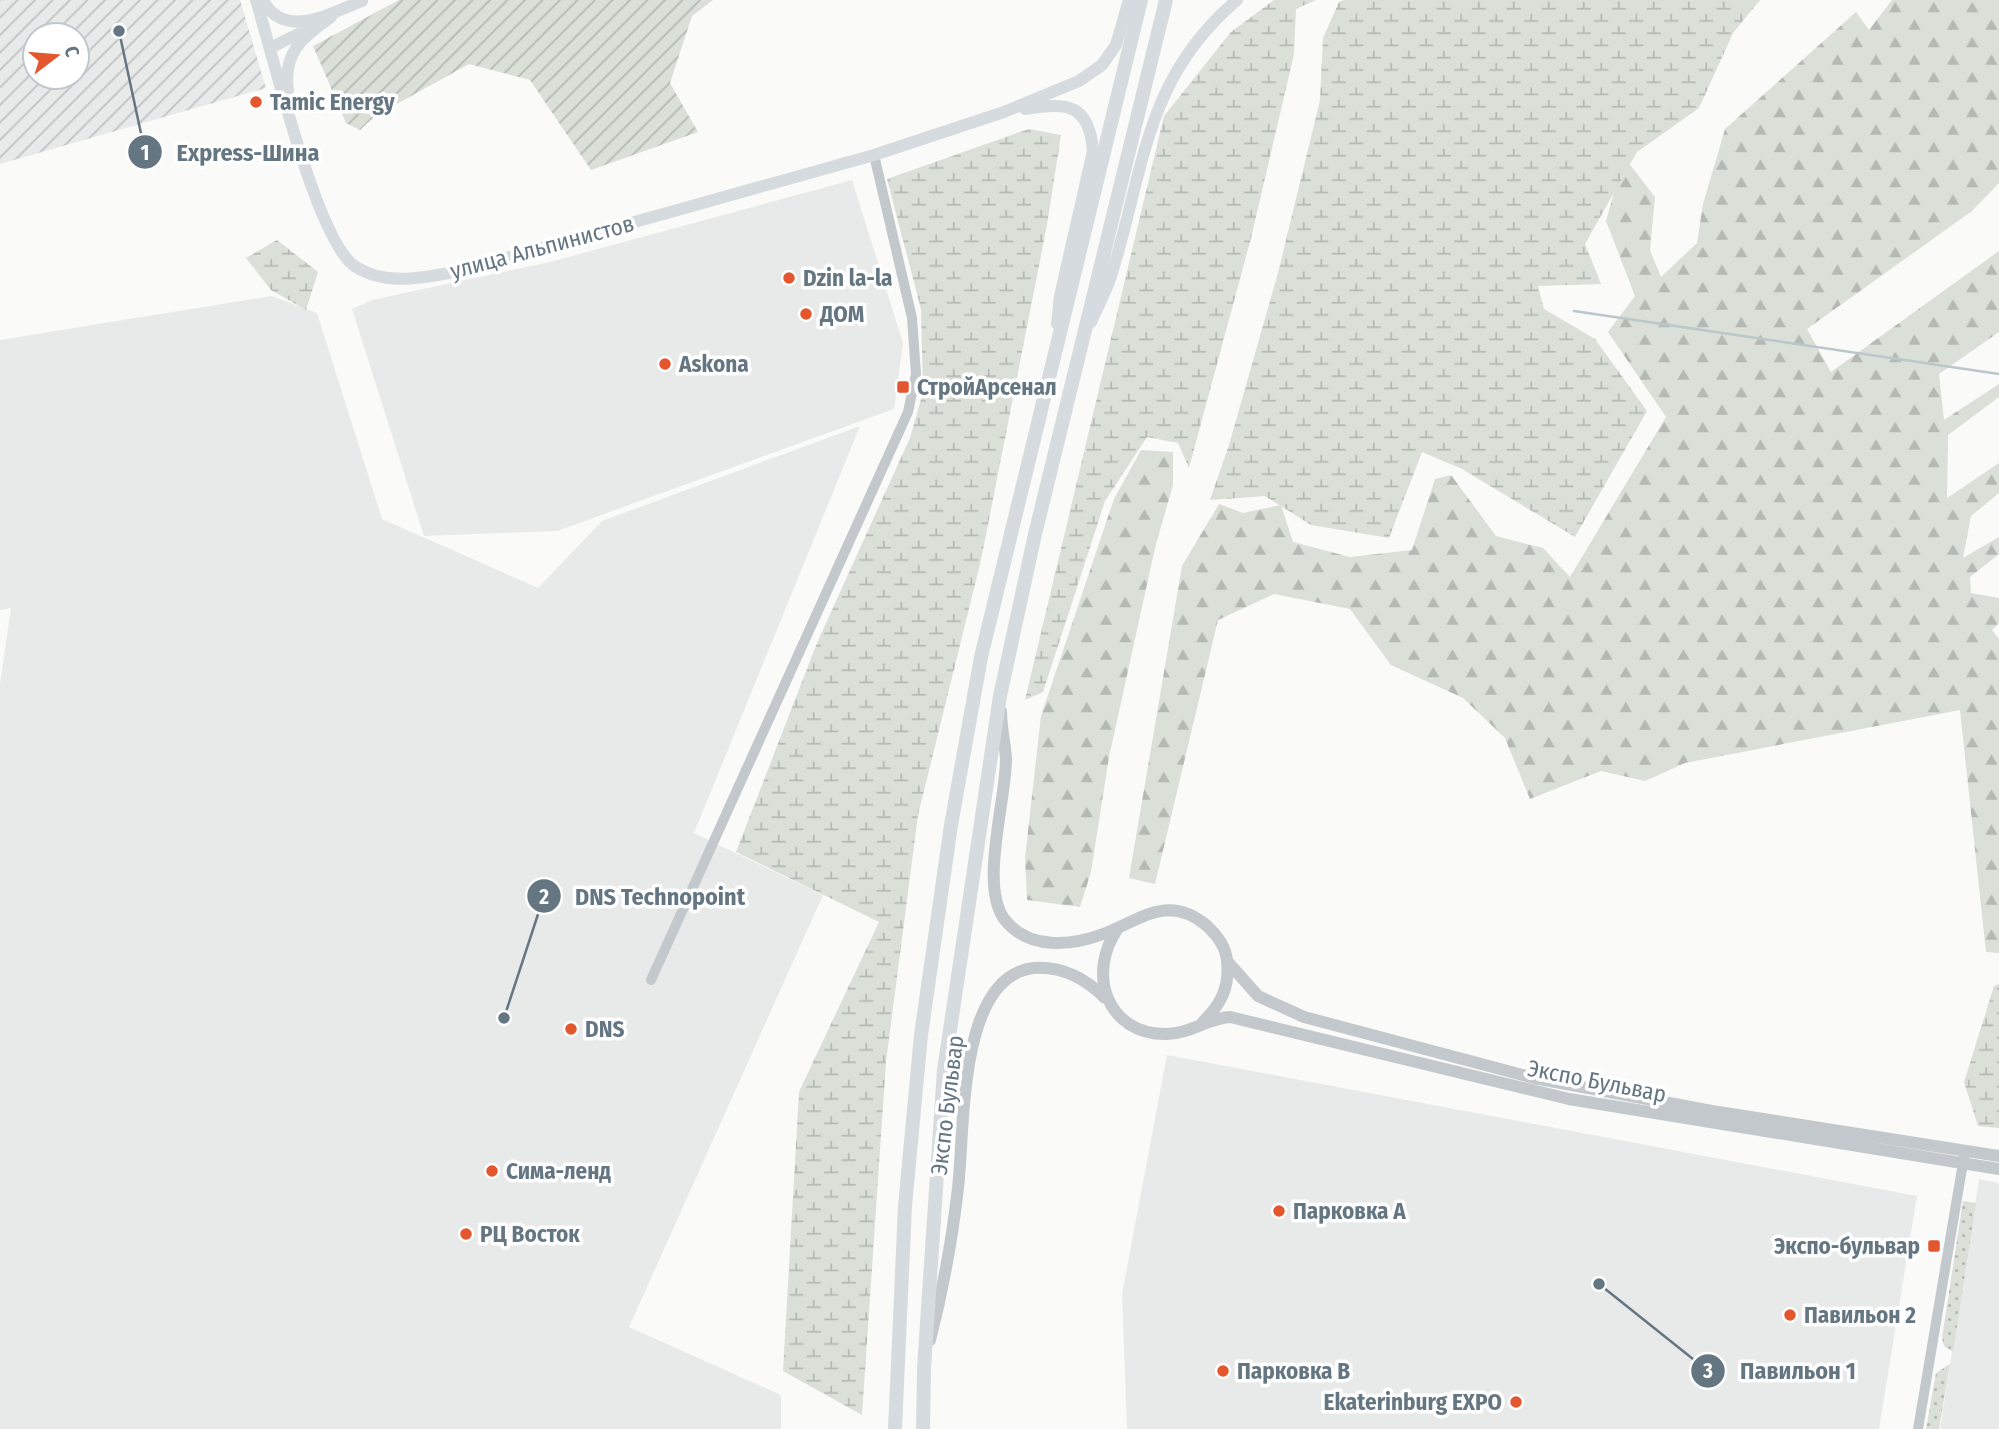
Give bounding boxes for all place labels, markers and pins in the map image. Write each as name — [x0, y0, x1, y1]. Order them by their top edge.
place label: Tamic Energy — [270, 88, 396, 116]
marker: Tamic Energy — [248, 94, 264, 110]
callout: Express-Шина — [127, 130, 333, 175]
place label: Dzin la-la — [803, 264, 893, 292]
marker: Dzin la-la — [781, 270, 797, 286]
place label: ДОМ — [819, 300, 864, 328]
marker: ДОМ — [798, 306, 814, 322]
place label: Askona — [678, 350, 749, 378]
marker: Askona — [657, 356, 673, 372]
place label: СтройАрсенал — [917, 373, 1057, 401]
marker: СтройАрсенал — [895, 379, 911, 395]
callout: DNS Technopoint — [526, 874, 759, 919]
place label: DNS — [585, 1015, 624, 1043]
marker: DNS — [563, 1021, 579, 1037]
place label: Сима-ленд — [506, 1157, 611, 1185]
marker: Сима-ленд — [484, 1163, 500, 1179]
place label: Парковка A — [1293, 1197, 1406, 1225]
marker: Парковка A — [1271, 1203, 1287, 1219]
place label: РЦ Восток — [480, 1220, 580, 1248]
marker: РЦ Восток — [458, 1226, 474, 1242]
place label: Экспо-бульвар — [1774, 1232, 1920, 1260]
marker: Экспо-бульвар — [1926, 1238, 1942, 1254]
place label: Павильон 2 — [1804, 1301, 1916, 1329]
marker: Павильон 2 — [1782, 1307, 1798, 1323]
callout: Павильон 1 — [1691, 1349, 1869, 1394]
place label: Парковка B — [1237, 1357, 1350, 1385]
marker: Парковка B — [1215, 1363, 1231, 1379]
place label: Ekaterinburg EXPO — [1324, 1388, 1502, 1416]
marker: Ekaterinburg EXPO — [1508, 1394, 1524, 1410]

